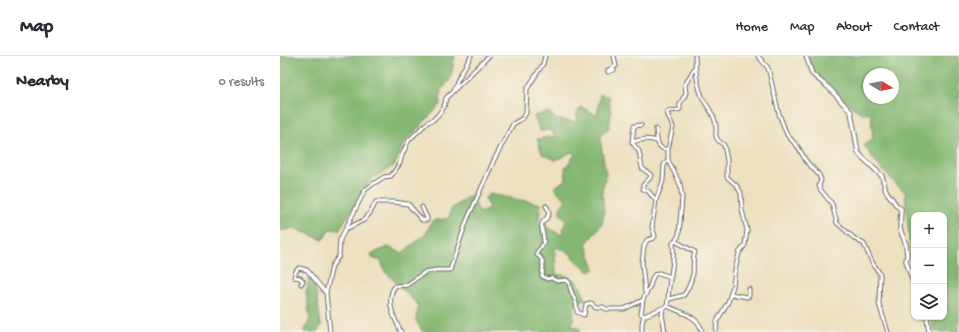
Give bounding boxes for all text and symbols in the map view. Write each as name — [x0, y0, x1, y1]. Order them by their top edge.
text: Map — [20, 16, 53, 39]
text: Home — [736, 19, 768, 36]
text: Map — [790, 19, 814, 36]
text: About — [836, 19, 872, 36]
text: Contact — [894, 19, 939, 36]
north arrow — [863, 68, 899, 104]
text: Nearby — [16, 72, 69, 92]
text: 0 results — [218, 75, 264, 90]
map controls — [911, 212, 947, 320]
button: + — [911, 212, 947, 248]
button: − — [911, 248, 947, 284]
button: layers — [911, 284, 947, 320]

